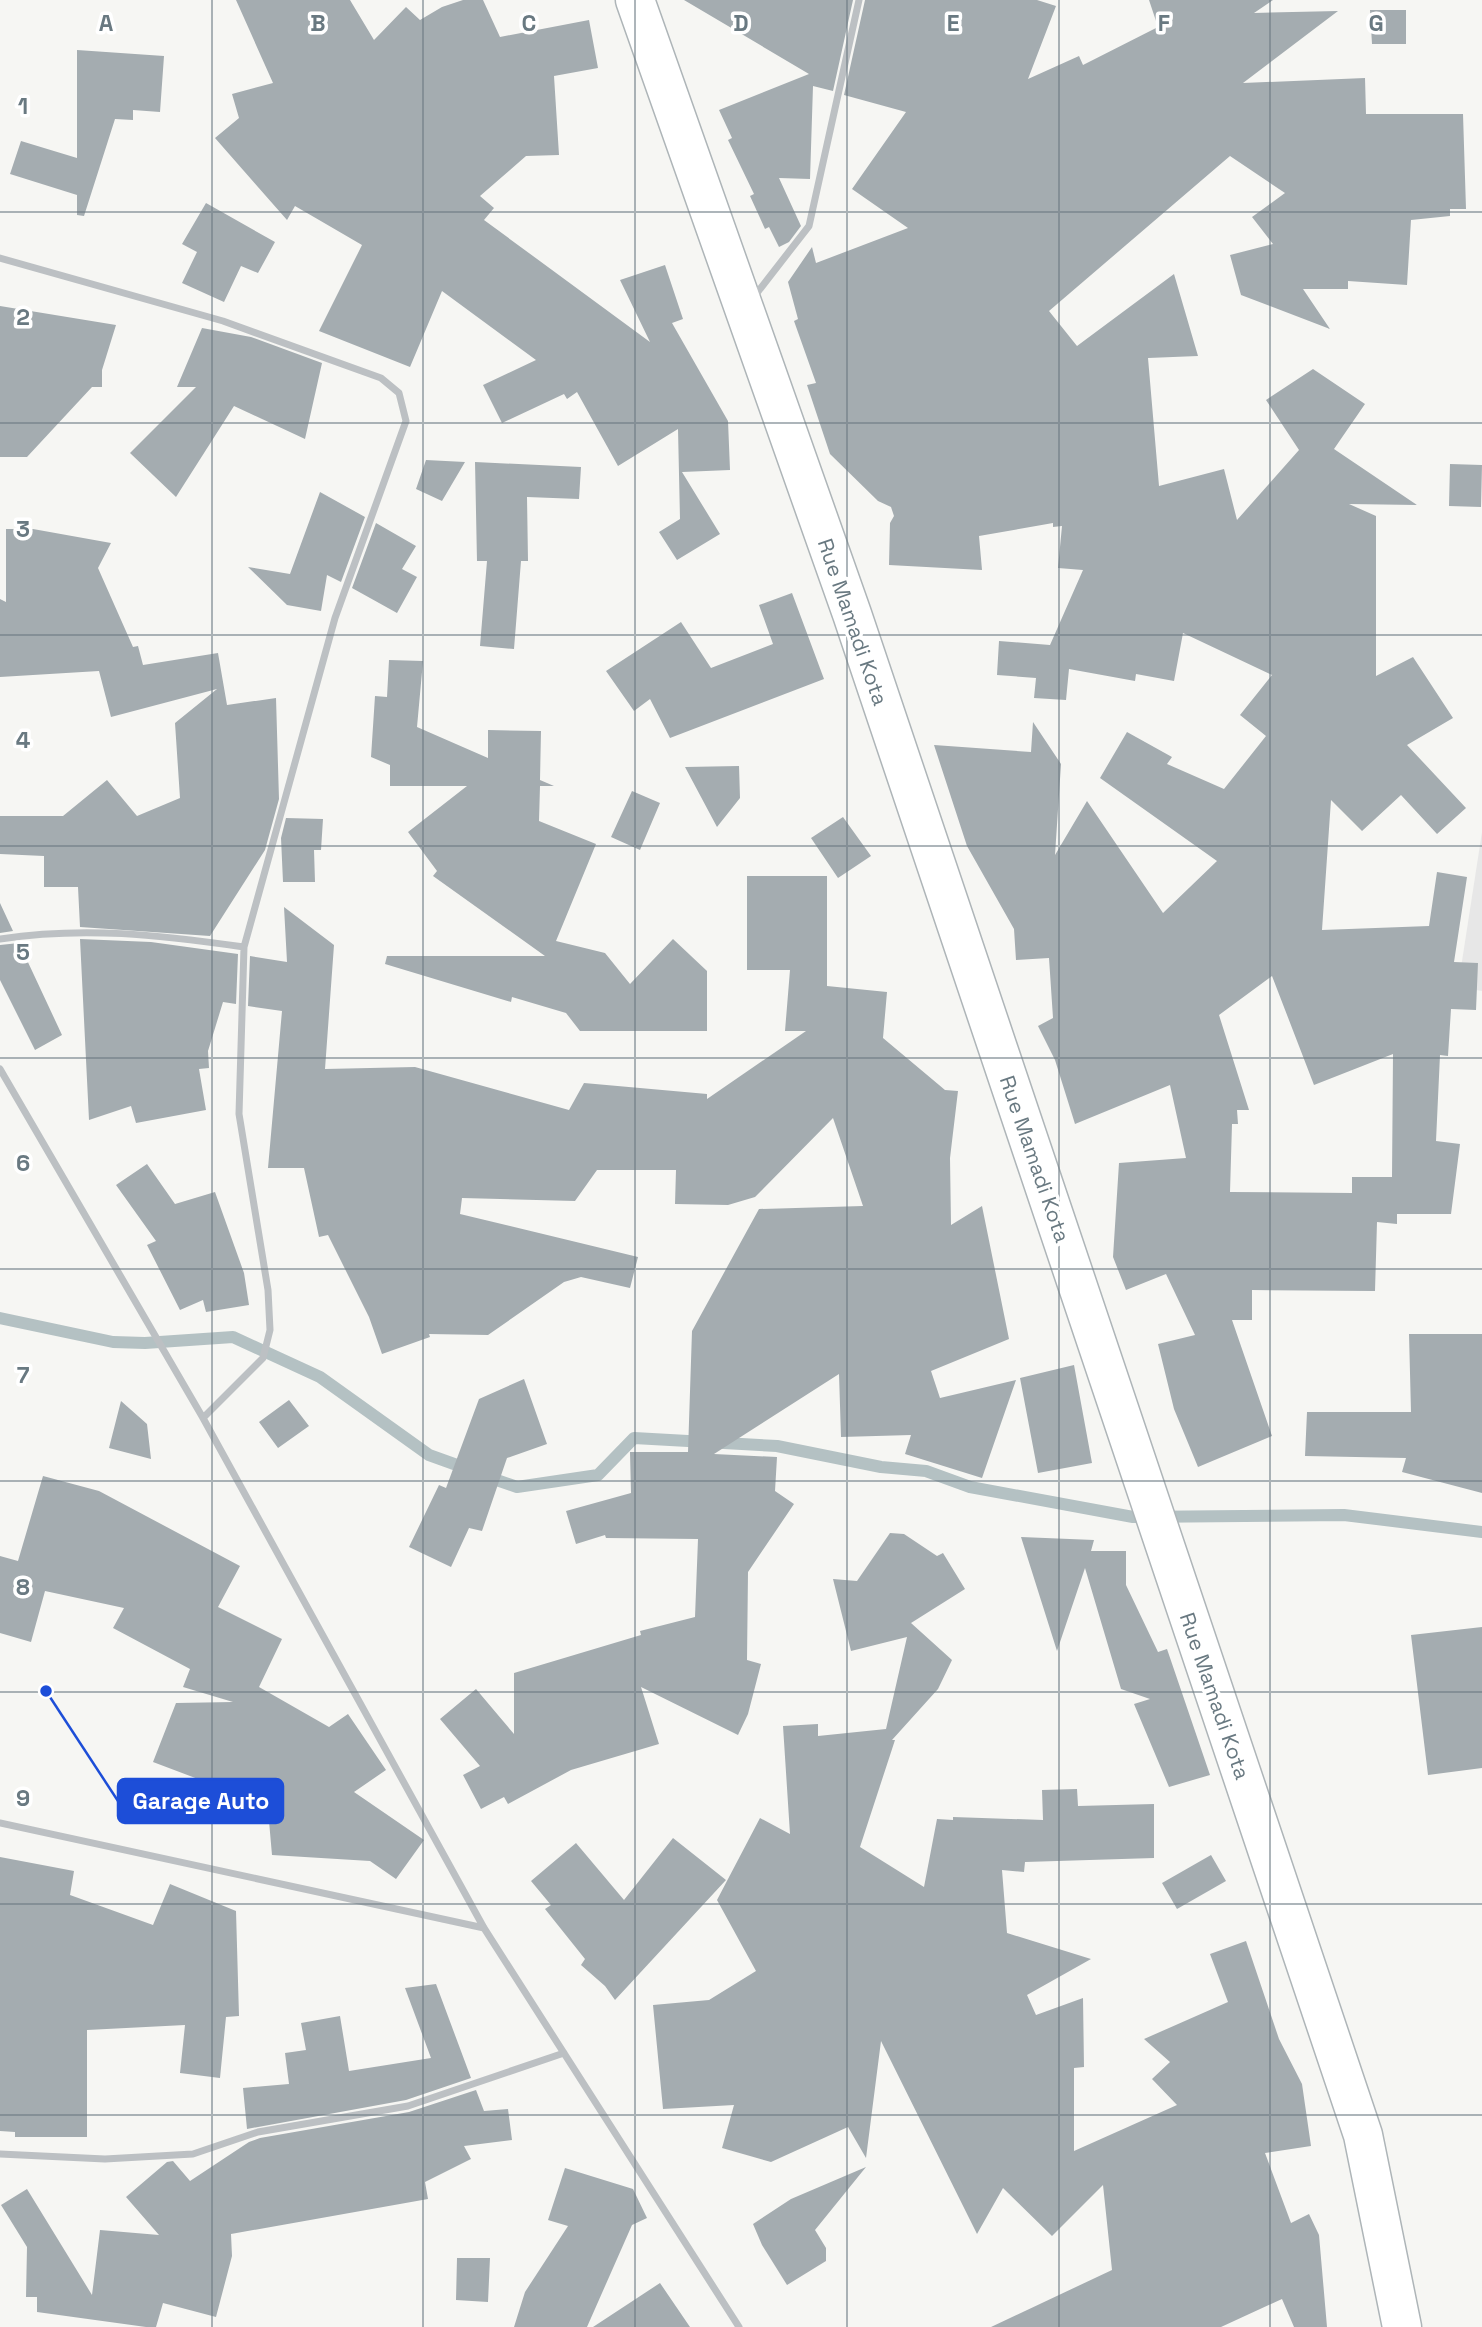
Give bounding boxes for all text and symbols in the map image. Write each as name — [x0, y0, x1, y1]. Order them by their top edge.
text: A — [99, 8, 114, 38]
text: B — [310, 8, 326, 38]
text: C — [522, 8, 536, 38]
text: D — [733, 8, 749, 38]
text: E — [947, 8, 959, 38]
text: F — [1158, 8, 1170, 38]
text: G — [1368, 8, 1384, 38]
text: 1 — [18, 91, 28, 121]
text: 2 — [16, 302, 30, 332]
text: 3 — [16, 514, 30, 544]
street label: Rue Mamadi Kota — [812, 535, 894, 709]
text: 4 — [16, 725, 31, 755]
text: 5 — [16, 937, 30, 967]
street label: Rue Mamadi Kota — [994, 1072, 1076, 1246]
text: 6 — [16, 1148, 30, 1178]
text: 7 — [17, 1360, 30, 1390]
text: 8 — [16, 1572, 30, 1602]
street label: Rue Mamadi Kota — [1174, 1609, 1256, 1783]
callout: Garage Auto — [118, 1779, 283, 1823]
text: 9 — [16, 1783, 30, 1813]
text: Garage Auto — [133, 1786, 269, 1816]

